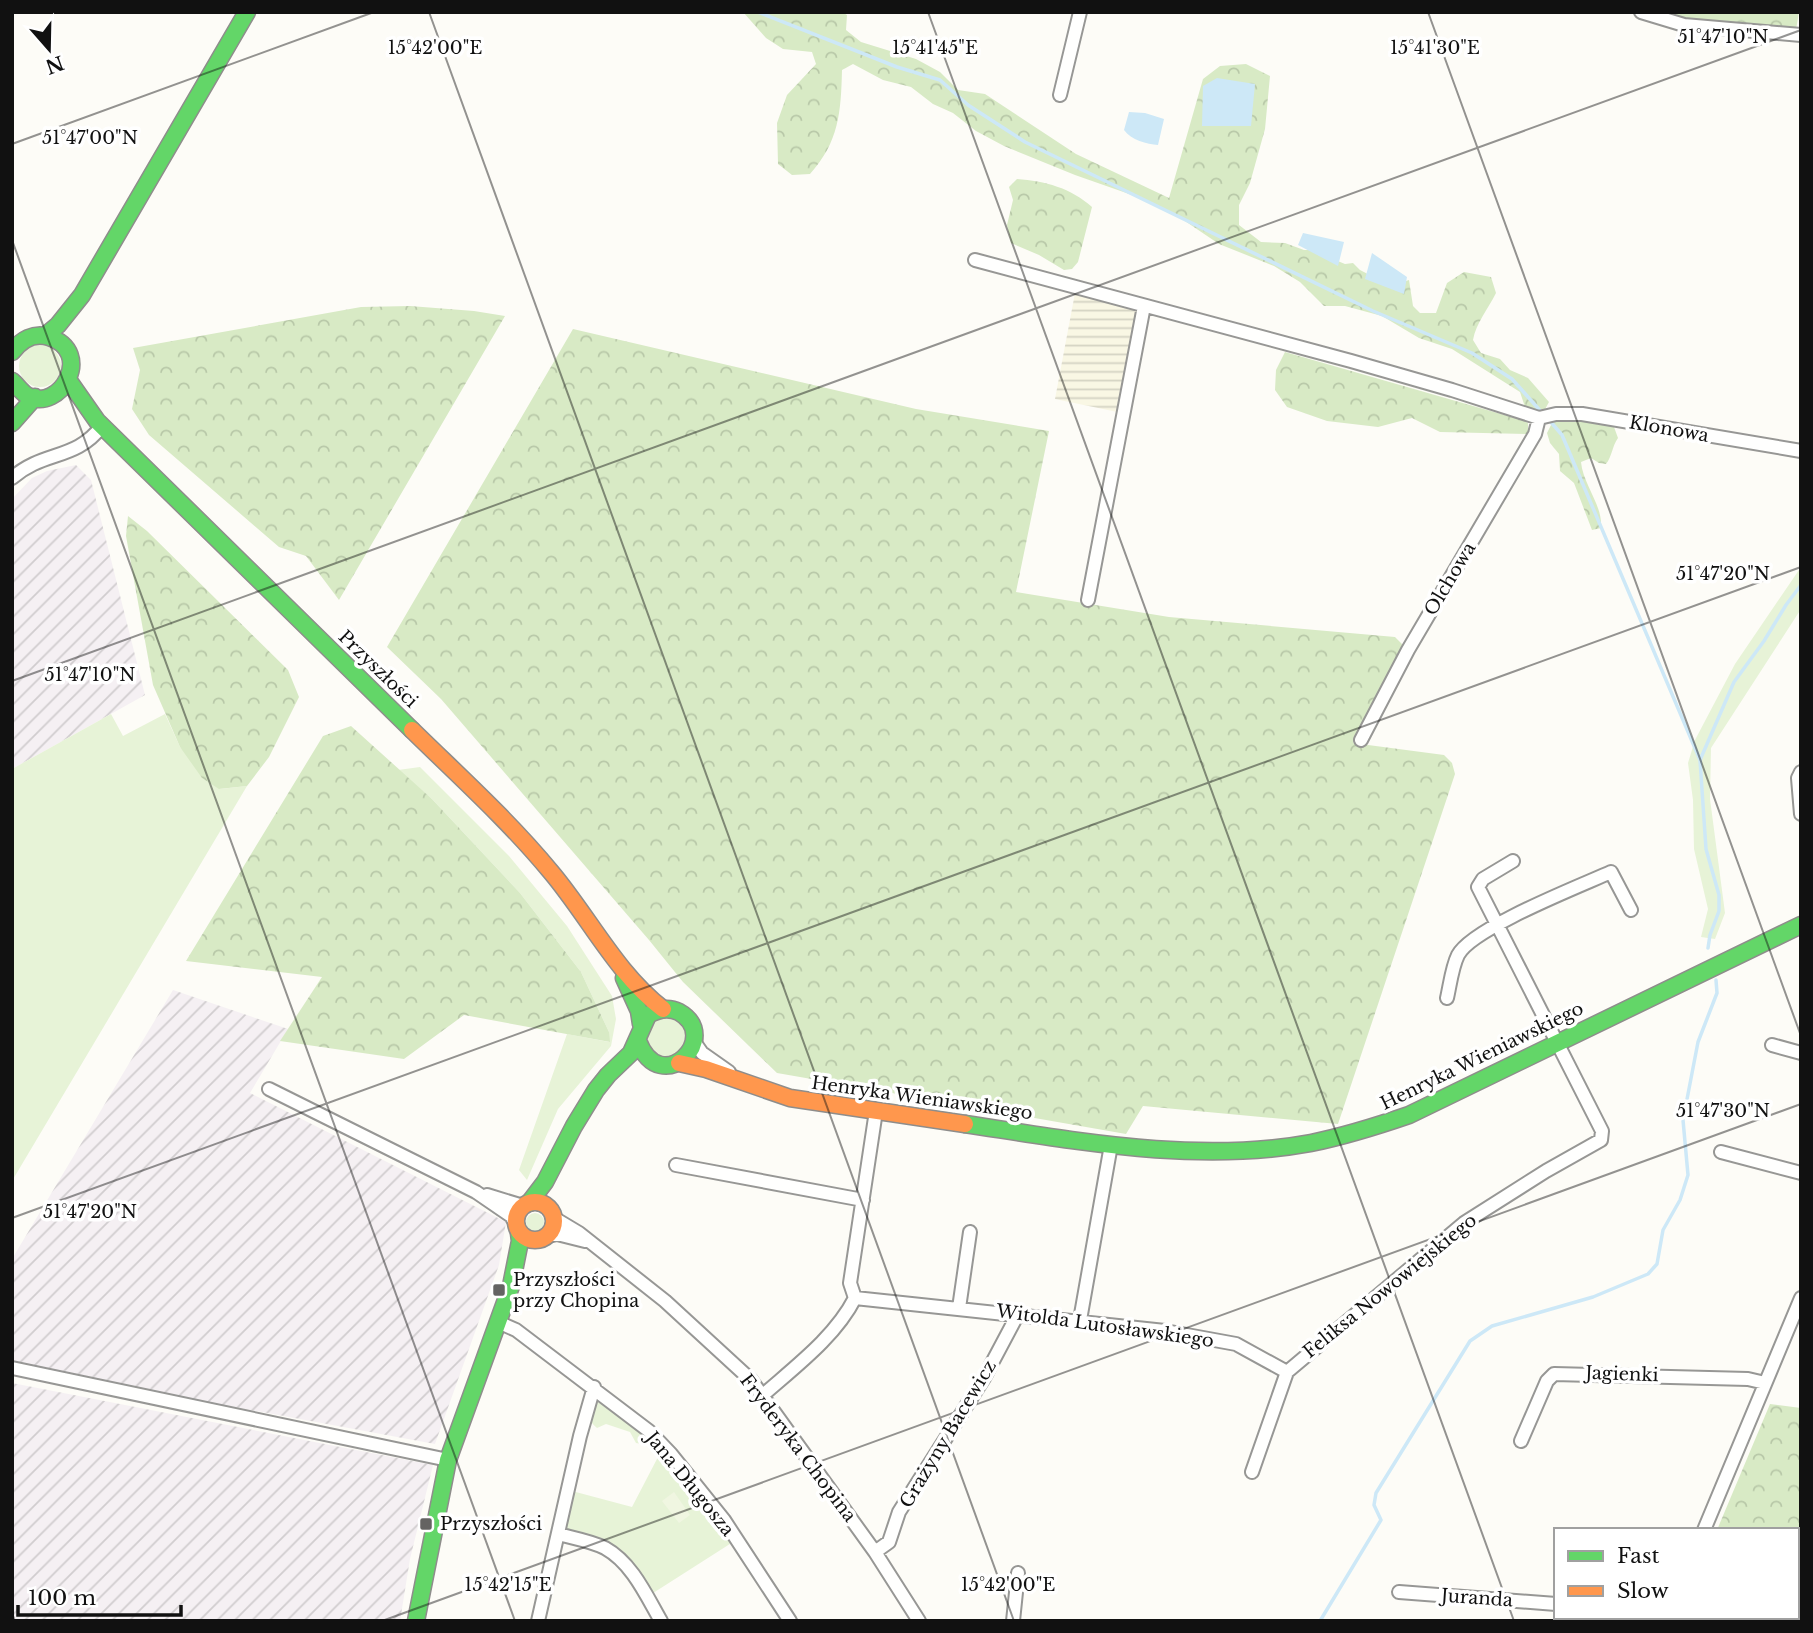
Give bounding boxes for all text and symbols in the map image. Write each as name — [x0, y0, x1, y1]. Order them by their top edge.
north arrow — [14, 14, 84, 84]
text: 51°47'10"N — [1677, 26, 1769, 48]
text: 15°42'00"E — [388, 37, 482, 59]
text: 15°41'45"E — [892, 37, 978, 59]
text: 15°41'30"E — [1390, 37, 1480, 59]
text: N — [42, 51, 67, 78]
text: 51°47'00"N — [42, 127, 138, 149]
street label: Klonowa — [1627, 411, 1711, 447]
street label: Olchowa — [1420, 538, 1480, 619]
text: 51°47'20"N — [1676, 563, 1770, 585]
street label: Przyszłości — [334, 626, 422, 712]
text: 51°47'10"N — [44, 664, 136, 686]
street label: Henryka Wieniawskiego — [1377, 997, 1587, 1115]
street label: Henryka Wieniawskiego — [810, 1072, 1034, 1124]
text: 51°47'30"N — [1676, 1100, 1770, 1122]
text: 51°47'20"N — [43, 1201, 137, 1223]
street label: Feliksa Nowowiejskiego — [1299, 1209, 1481, 1363]
place label: Przyszłości przy Chopina — [513, 1269, 639, 1312]
marker: Przyszłości przy Chopina — [491, 1282, 507, 1298]
street label: Witolda Lutosławskiego — [994, 1300, 1215, 1352]
street label: Grażyny Bacewicz — [895, 1356, 1001, 1512]
street label: Jagienki — [1583, 1362, 1659, 1386]
street label: Fryderyka Chopina — [735, 1370, 861, 1526]
street label: Jana Długosza — [640, 1426, 739, 1541]
place label: Przyszłości — [440, 1513, 542, 1535]
marker: Przyszłości — [418, 1516, 434, 1532]
legend — [1554, 1528, 1799, 1619]
text: Fast — [1617, 1543, 1659, 1569]
scale bar — [18, 1574, 180, 1618]
text: 15°42'15"E — [464, 1574, 552, 1596]
text: 15°42'00"E — [961, 1574, 1055, 1596]
text: Slow — [1617, 1578, 1669, 1604]
street label: Juranda — [1438, 1584, 1514, 1611]
text: 100 m — [28, 1585, 96, 1611]

